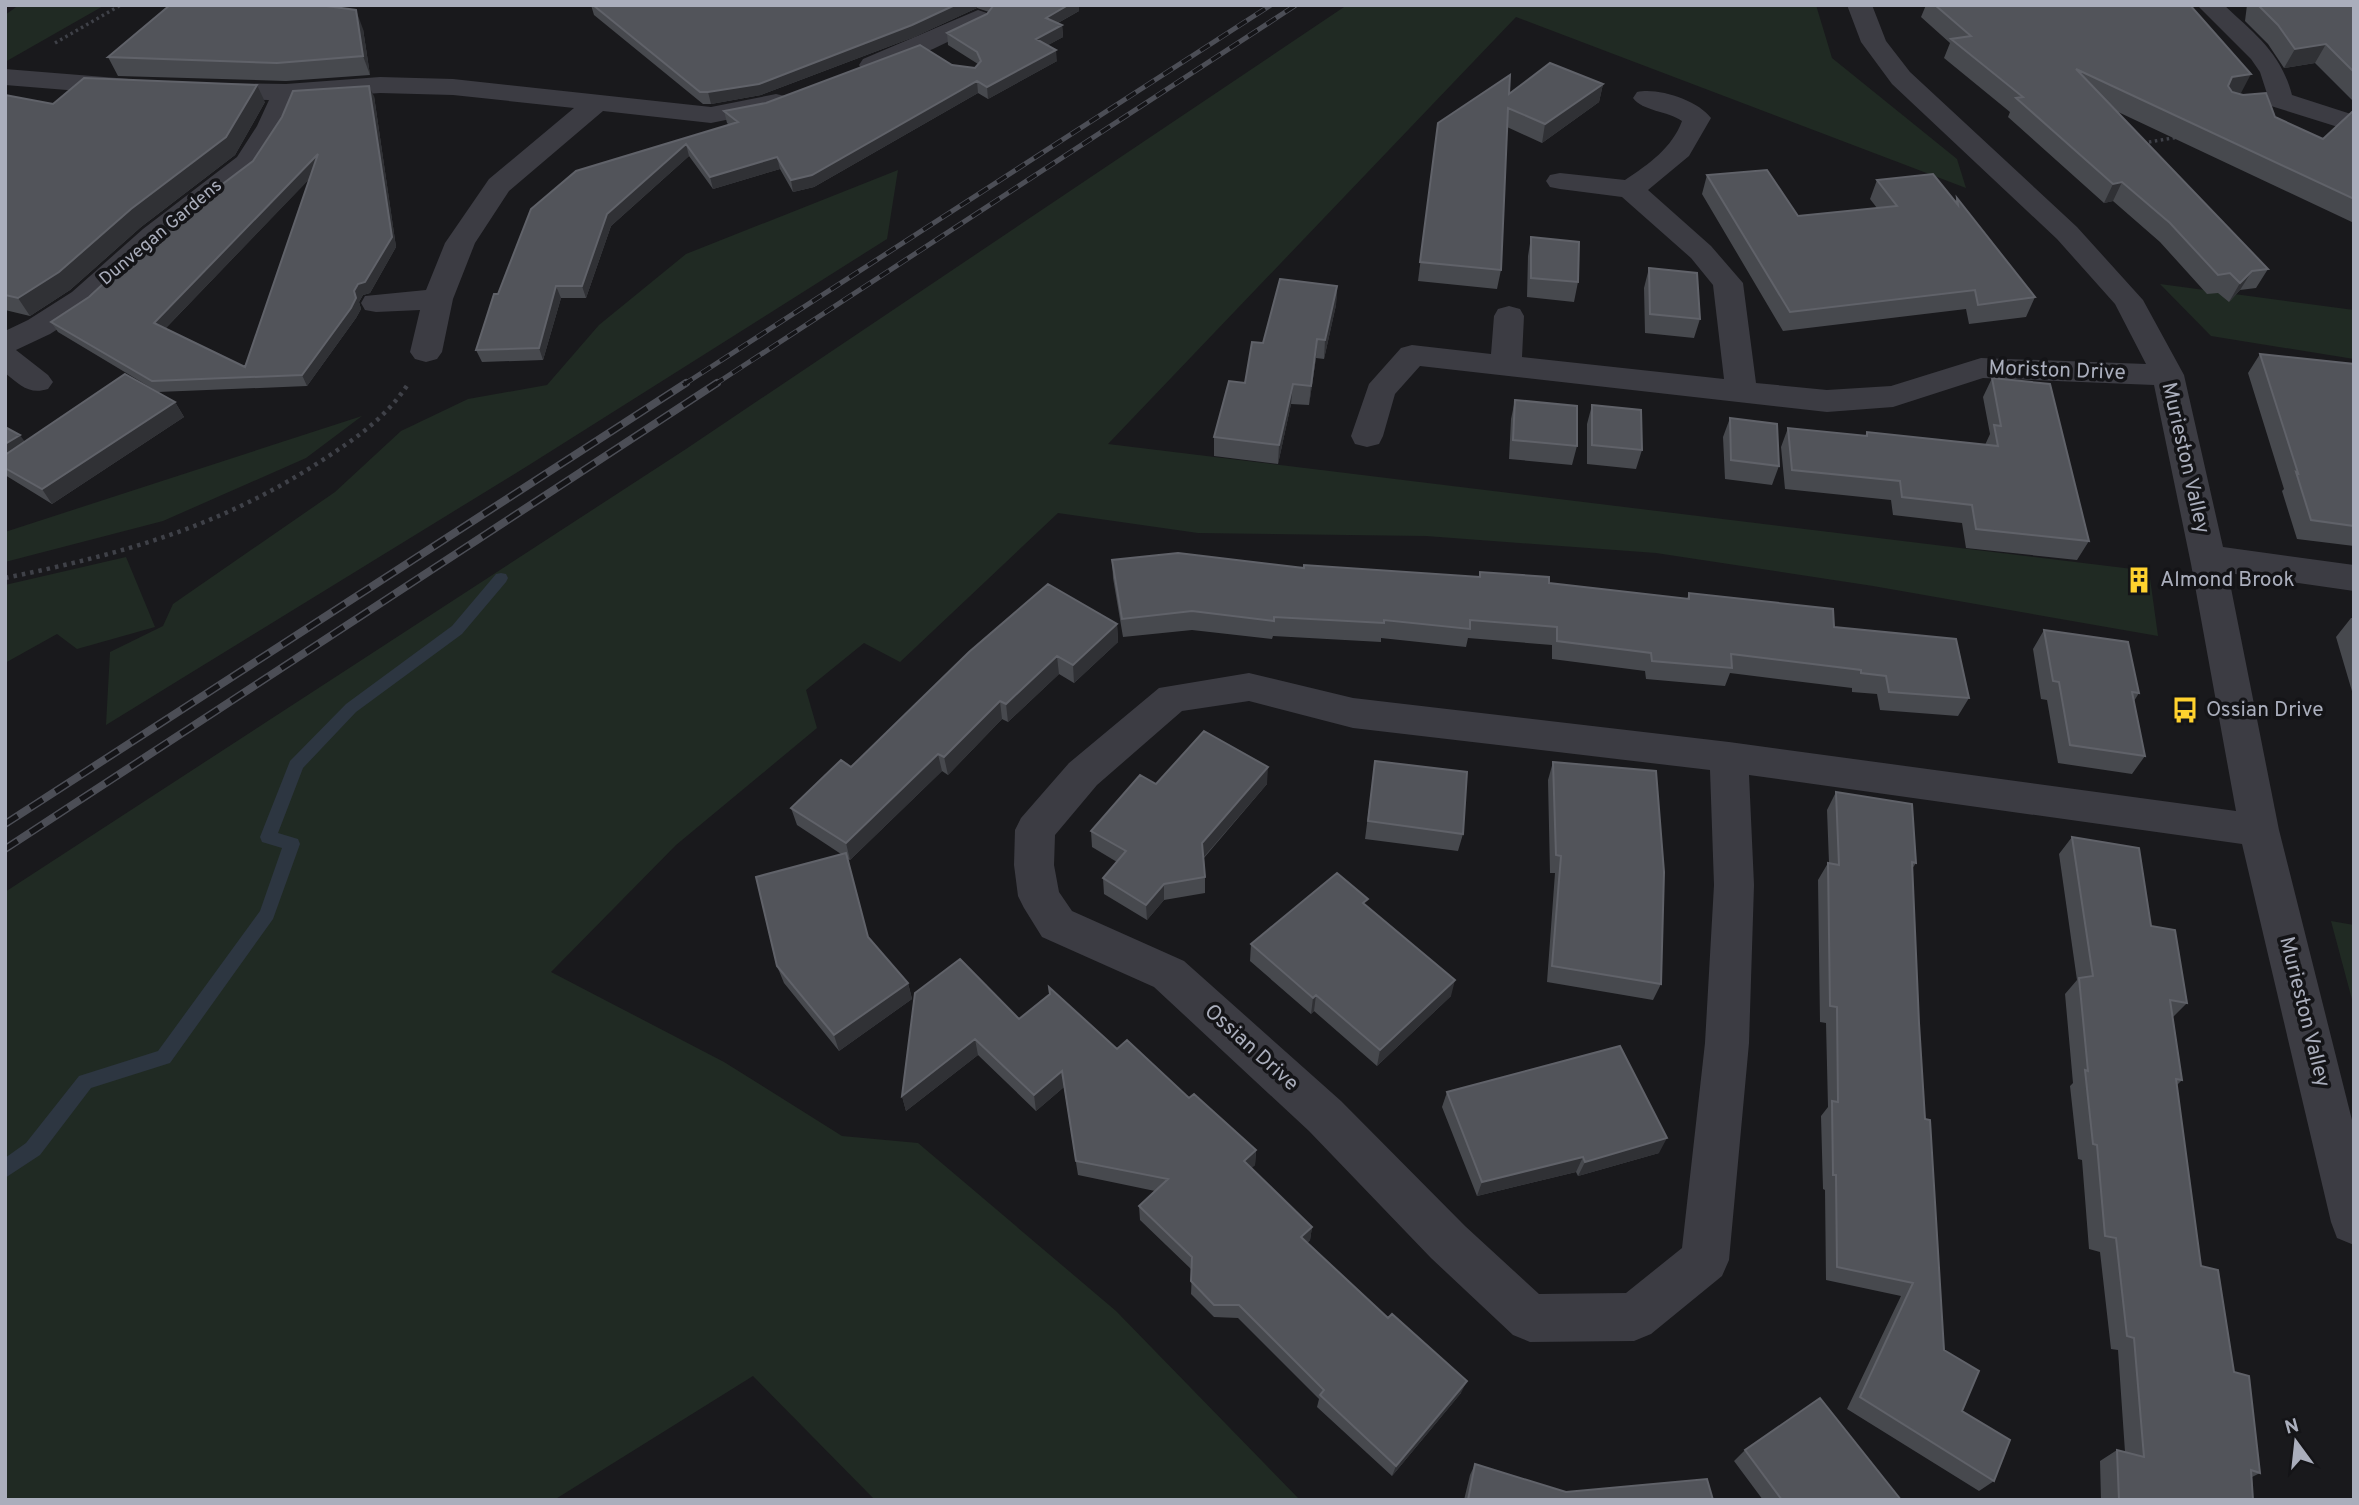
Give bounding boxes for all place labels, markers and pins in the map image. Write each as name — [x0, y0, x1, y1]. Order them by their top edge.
building icon: Almond Brook — [2124, 565, 2154, 595]
place label: Almond Brook — [2160, 567, 2295, 594]
bus stop icon: Ossian Drive — [2170, 695, 2200, 725]
place label: Ossian Drive — [2206, 697, 2324, 724]

